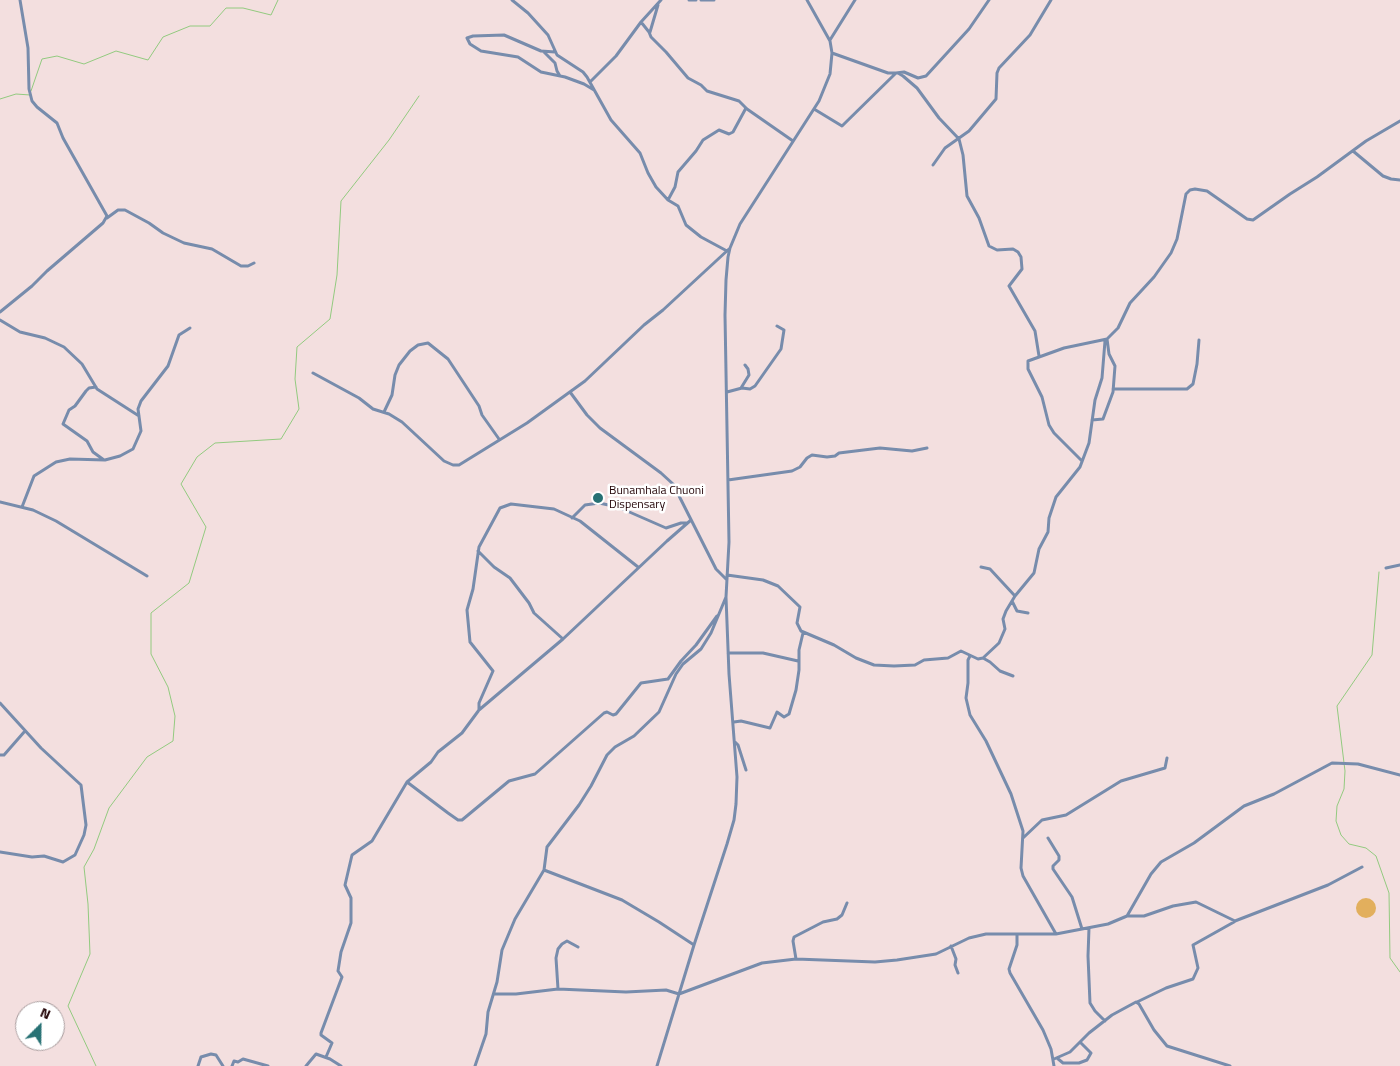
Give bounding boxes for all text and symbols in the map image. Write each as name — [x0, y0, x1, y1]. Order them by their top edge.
place label: Bunamhala Chuoni Dispensary — [609, 484, 704, 512]
marker: Bunamhala Chuoni Dispensary — [591, 491, 605, 505]
north arrow — [15, 1001, 65, 1051]
text: N — [37, 1001, 54, 1024]

